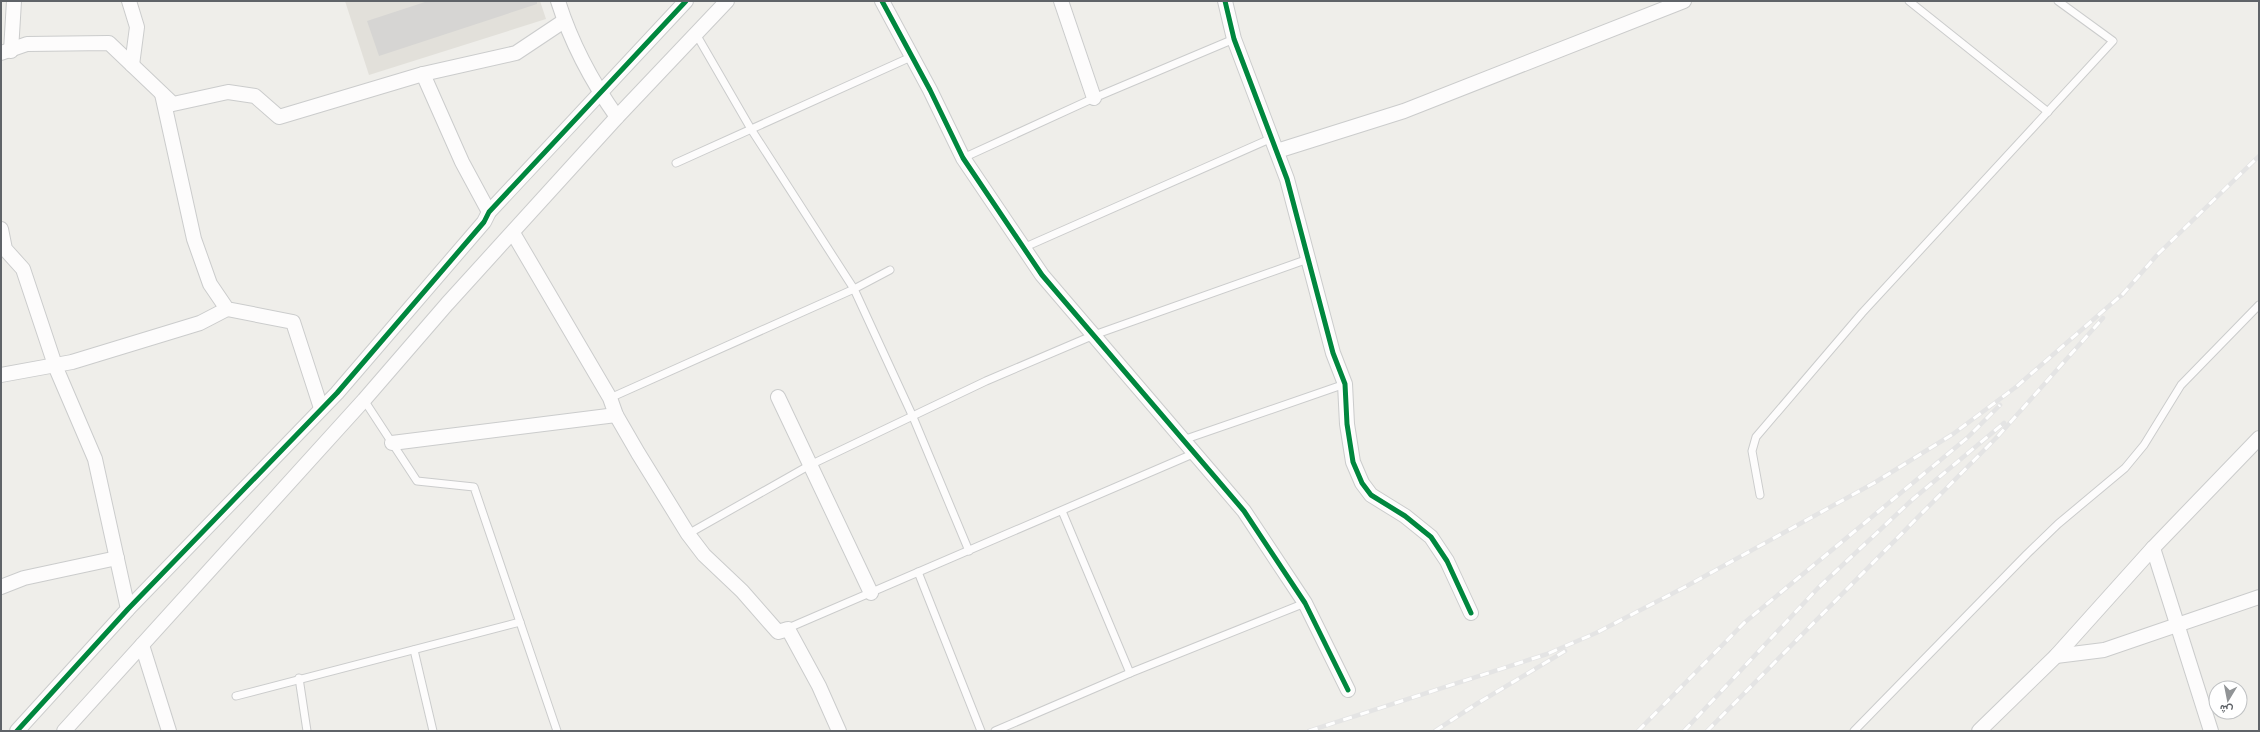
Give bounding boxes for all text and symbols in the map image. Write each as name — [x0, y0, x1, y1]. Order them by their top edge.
north arrow — [2208, 680, 2248, 720]
text: ش — [2219, 702, 2234, 716]

